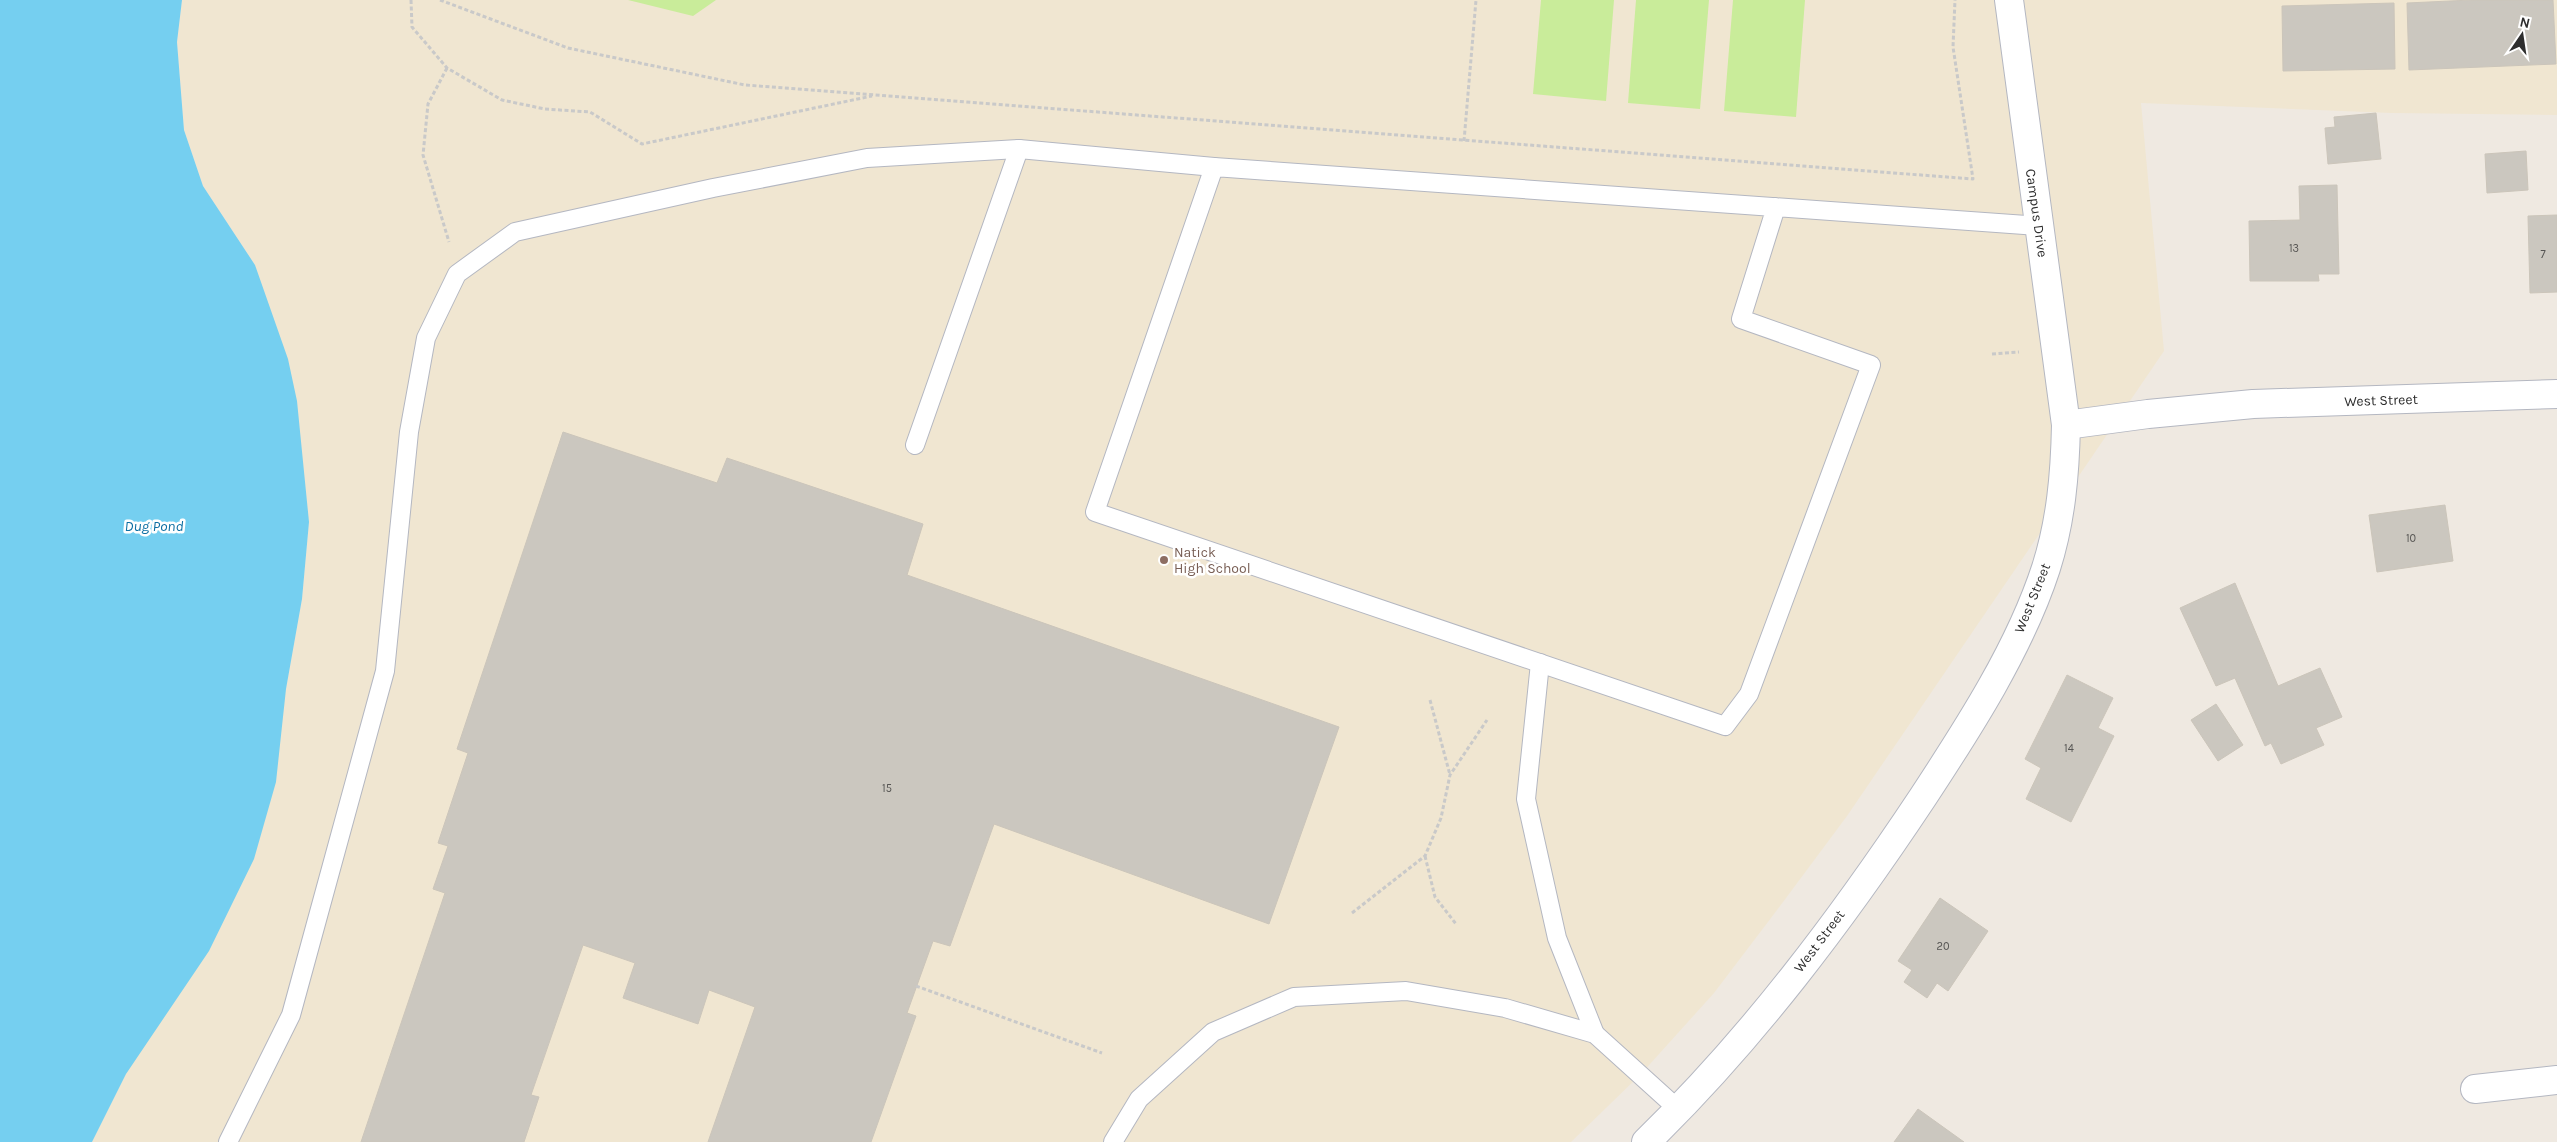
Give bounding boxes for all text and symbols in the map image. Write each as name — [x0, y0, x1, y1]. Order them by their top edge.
north arrow — [2497, 10, 2547, 60]
text: N — [2518, 13, 2532, 32]
street label: Campus Drive — [2022, 168, 2051, 259]
house number: 13 — [2289, 242, 2299, 255]
house number: 7 — [2540, 248, 2546, 261]
street label: West Street — [2344, 391, 2418, 410]
water label: Dug Pond — [125, 517, 183, 535]
house number: 10 — [2406, 532, 2416, 545]
place label: Natick High School — [1174, 544, 1251, 577]
marker: Natick High School — [1158, 554, 1170, 566]
street label: West Street — [2011, 561, 2054, 636]
house number: 14 — [2064, 742, 2074, 755]
house number: 15 — [882, 782, 892, 795]
street label: West Street — [1790, 907, 1848, 976]
house number: 20 — [1937, 940, 1949, 953]

